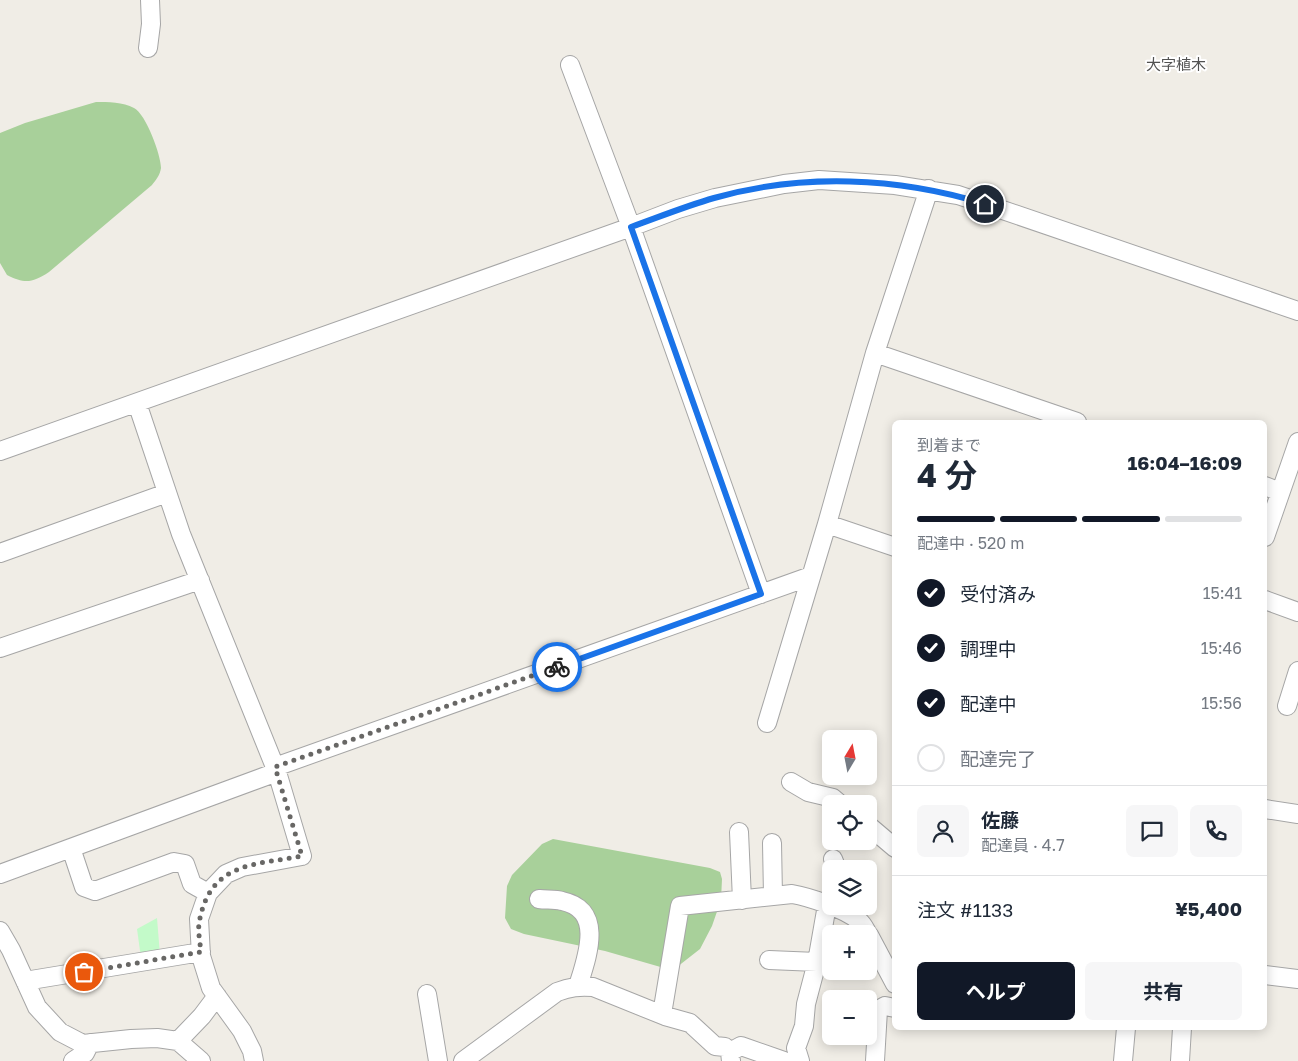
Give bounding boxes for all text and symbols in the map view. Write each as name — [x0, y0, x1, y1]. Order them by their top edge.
district label: 大字植木 — [1146, 55, 1206, 73]
pin — [964, 183, 1006, 225]
icon: home — [971, 190, 999, 218]
text: 到着まで — [917, 435, 981, 455]
text: 16:04–16:09 — [1127, 451, 1242, 474]
text: 4 分 — [917, 456, 977, 494]
text: 配達中 · 520 m — [917, 533, 1024, 553]
icon: check — [917, 579, 945, 607]
text: 受付済み — [960, 582, 1036, 605]
text: 15:41 — [1203, 583, 1242, 603]
icon: check — [917, 634, 945, 662]
text: 調理中 — [960, 637, 1017, 660]
text: 15:46 — [1201, 638, 1242, 658]
courier — [532, 642, 582, 692]
icon: bike — [543, 653, 571, 681]
icon: check — [917, 689, 945, 717]
text: 配達中 — [960, 692, 1017, 715]
text: 15:56 — [1201, 693, 1242, 713]
north arrow — [822, 730, 878, 785]
map controls — [822, 730, 877, 1045]
text: 配達完了 — [960, 747, 1036, 770]
button: locate — [822, 795, 877, 850]
button: person — [917, 805, 969, 857]
button: chat — [1126, 805, 1178, 857]
button: phone — [1190, 805, 1242, 857]
text: 佐藤 — [981, 808, 1019, 831]
text: 配達員 · 4.7 — [981, 835, 1065, 855]
button: layers — [822, 860, 877, 915]
text: ¥5,400 — [1175, 897, 1242, 920]
text: 注文 #1133 — [917, 898, 1013, 921]
button: + — [822, 925, 877, 980]
pin — [63, 951, 105, 993]
icon: bag — [70, 958, 98, 986]
button: ヘルプ — [917, 962, 1075, 1020]
button: 共有 — [1085, 962, 1242, 1020]
button: − — [822, 990, 877, 1045]

